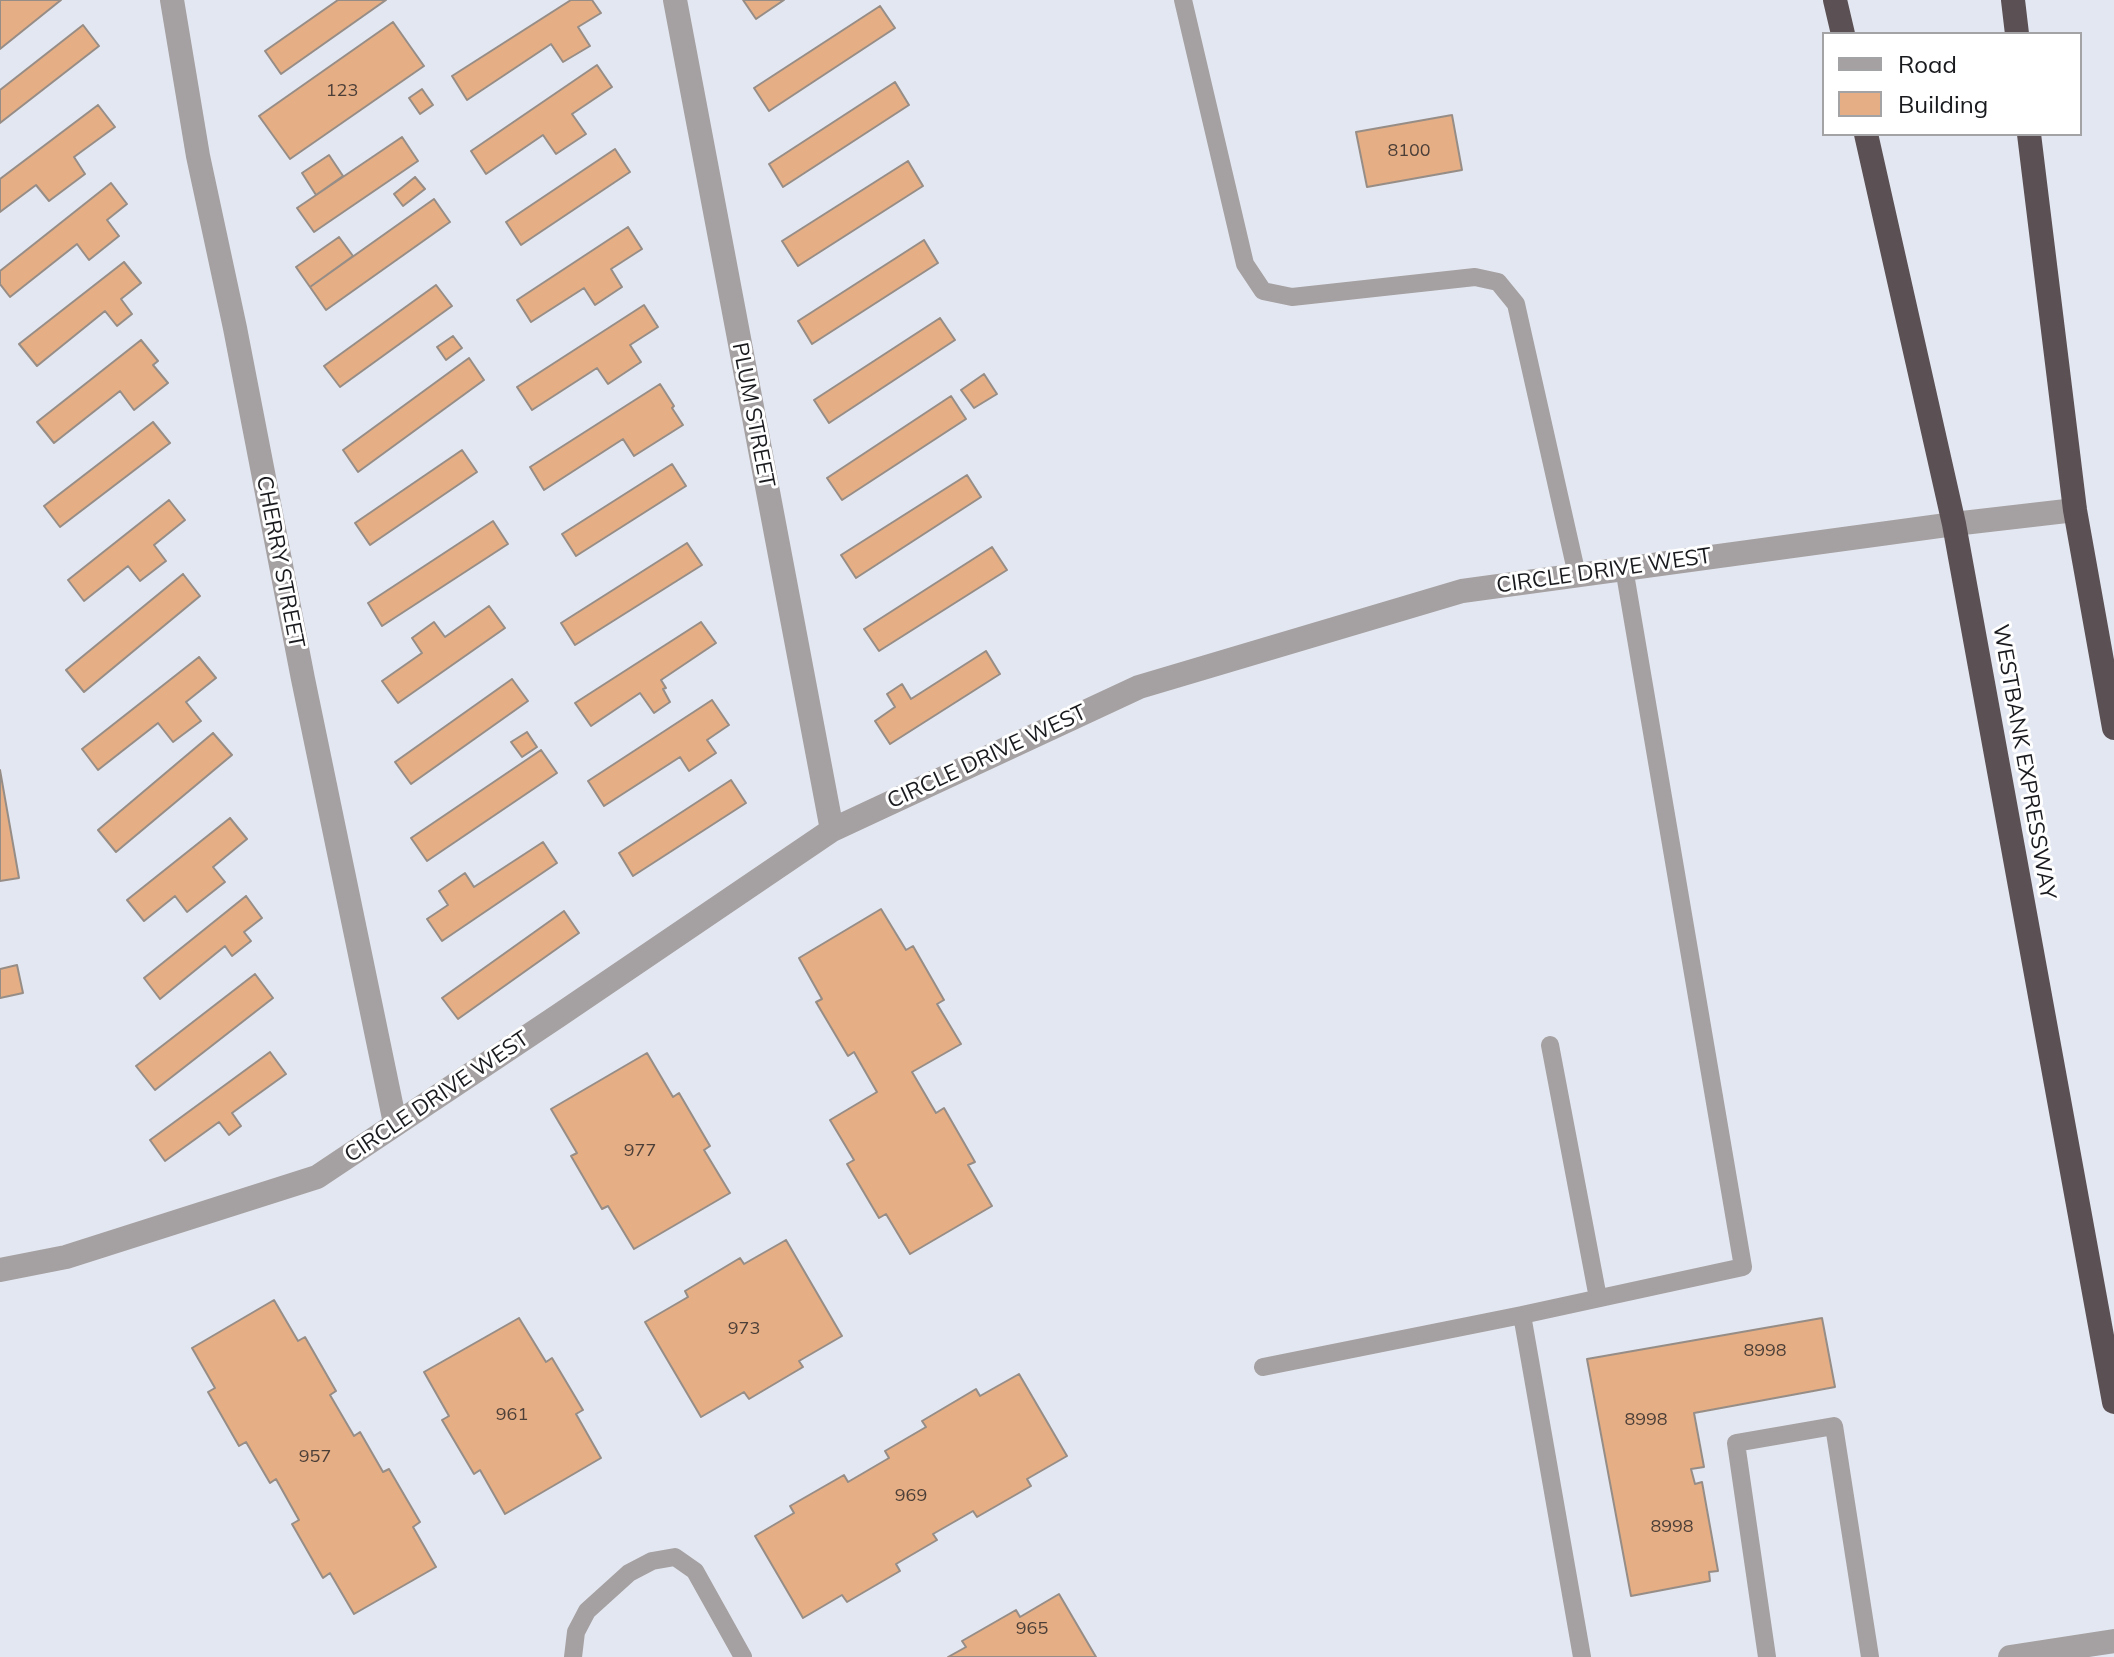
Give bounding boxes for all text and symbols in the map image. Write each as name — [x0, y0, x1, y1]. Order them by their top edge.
legend — [1822, 32, 2082, 136]
text: Road — [1898, 49, 1957, 79]
house number: 123 — [326, 80, 358, 102]
text: Building — [1898, 89, 1988, 119]
house number: 8100 — [1387, 140, 1431, 162]
street label: PLUM STREET — [726, 340, 780, 490]
street label: CHERRY STREET — [250, 474, 310, 650]
street label: CIRCLE DRIVE WEST — [1495, 543, 1713, 599]
street label: WESTBANK EXPRESSWAY — [1987, 622, 2061, 902]
street label: CIRCLE DRIVE WEST — [883, 699, 1091, 815]
street label: CIRCLE DRIVE WEST — [340, 1025, 534, 1169]
house number: 977 — [624, 1140, 656, 1162]
house number: 973 — [728, 1318, 760, 1340]
house number: 8998 — [1743, 1340, 1787, 1362]
house number: 961 — [496, 1404, 528, 1426]
house number: 8998 — [1624, 1409, 1668, 1431]
house number: 957 — [299, 1446, 331, 1468]
house number: 969 — [895, 1485, 927, 1507]
house number: 8998 — [1650, 1516, 1694, 1538]
house number: 965 — [1016, 1618, 1048, 1640]

